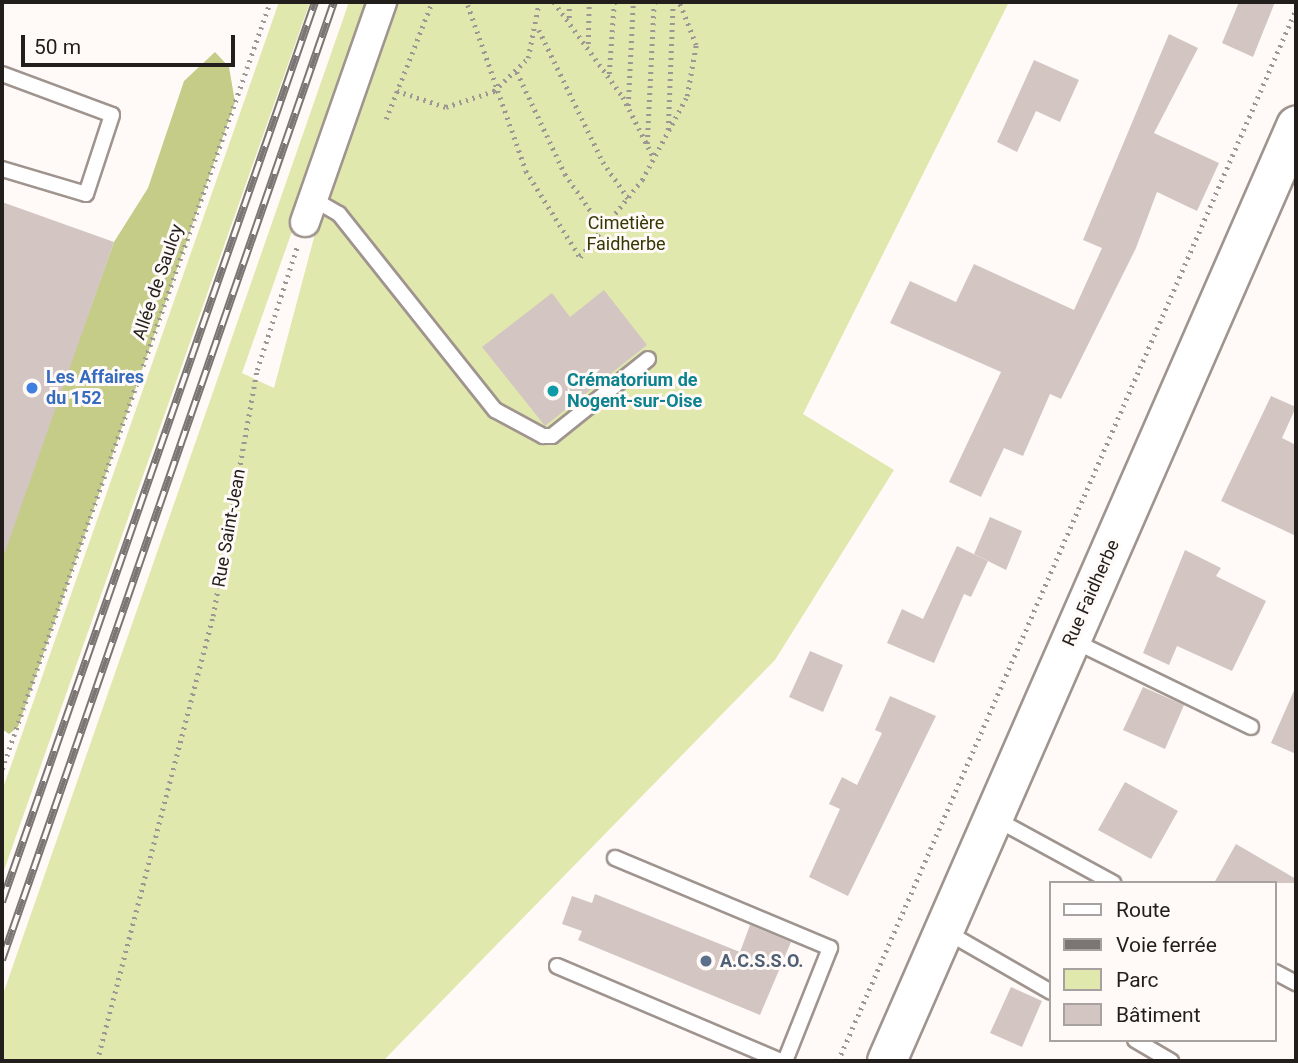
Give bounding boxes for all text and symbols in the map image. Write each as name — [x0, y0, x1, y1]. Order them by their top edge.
scale bar — [24, 21, 238, 65]
text: 50 m — [34, 35, 81, 59]
park label: Cimetière Faidherbe — [586, 213, 666, 256]
street label: Allée de Saulcy — [128, 221, 188, 343]
place label: Les Affaires du 152 — [46, 367, 144, 410]
place label: Crématorium de Nogent-sur-Oise — [567, 370, 702, 412]
marker: Les Affaires du 152 — [24, 380, 40, 396]
marker: Crématorium de Nogent-sur-Oise — [545, 383, 561, 399]
street label: Rue Saint-Jean — [208, 467, 250, 589]
street label: Rue Faidherbe — [1058, 536, 1124, 650]
legend — [1050, 881, 1277, 1042]
text: Route — [1116, 898, 1171, 922]
text: Voie ferrée — [1116, 933, 1217, 957]
place label: A.C.S.S.O. — [720, 950, 804, 972]
marker: A.C.S.S.O. — [698, 953, 714, 969]
text: Parc — [1116, 968, 1158, 992]
text: Bâtiment — [1116, 1003, 1201, 1027]

